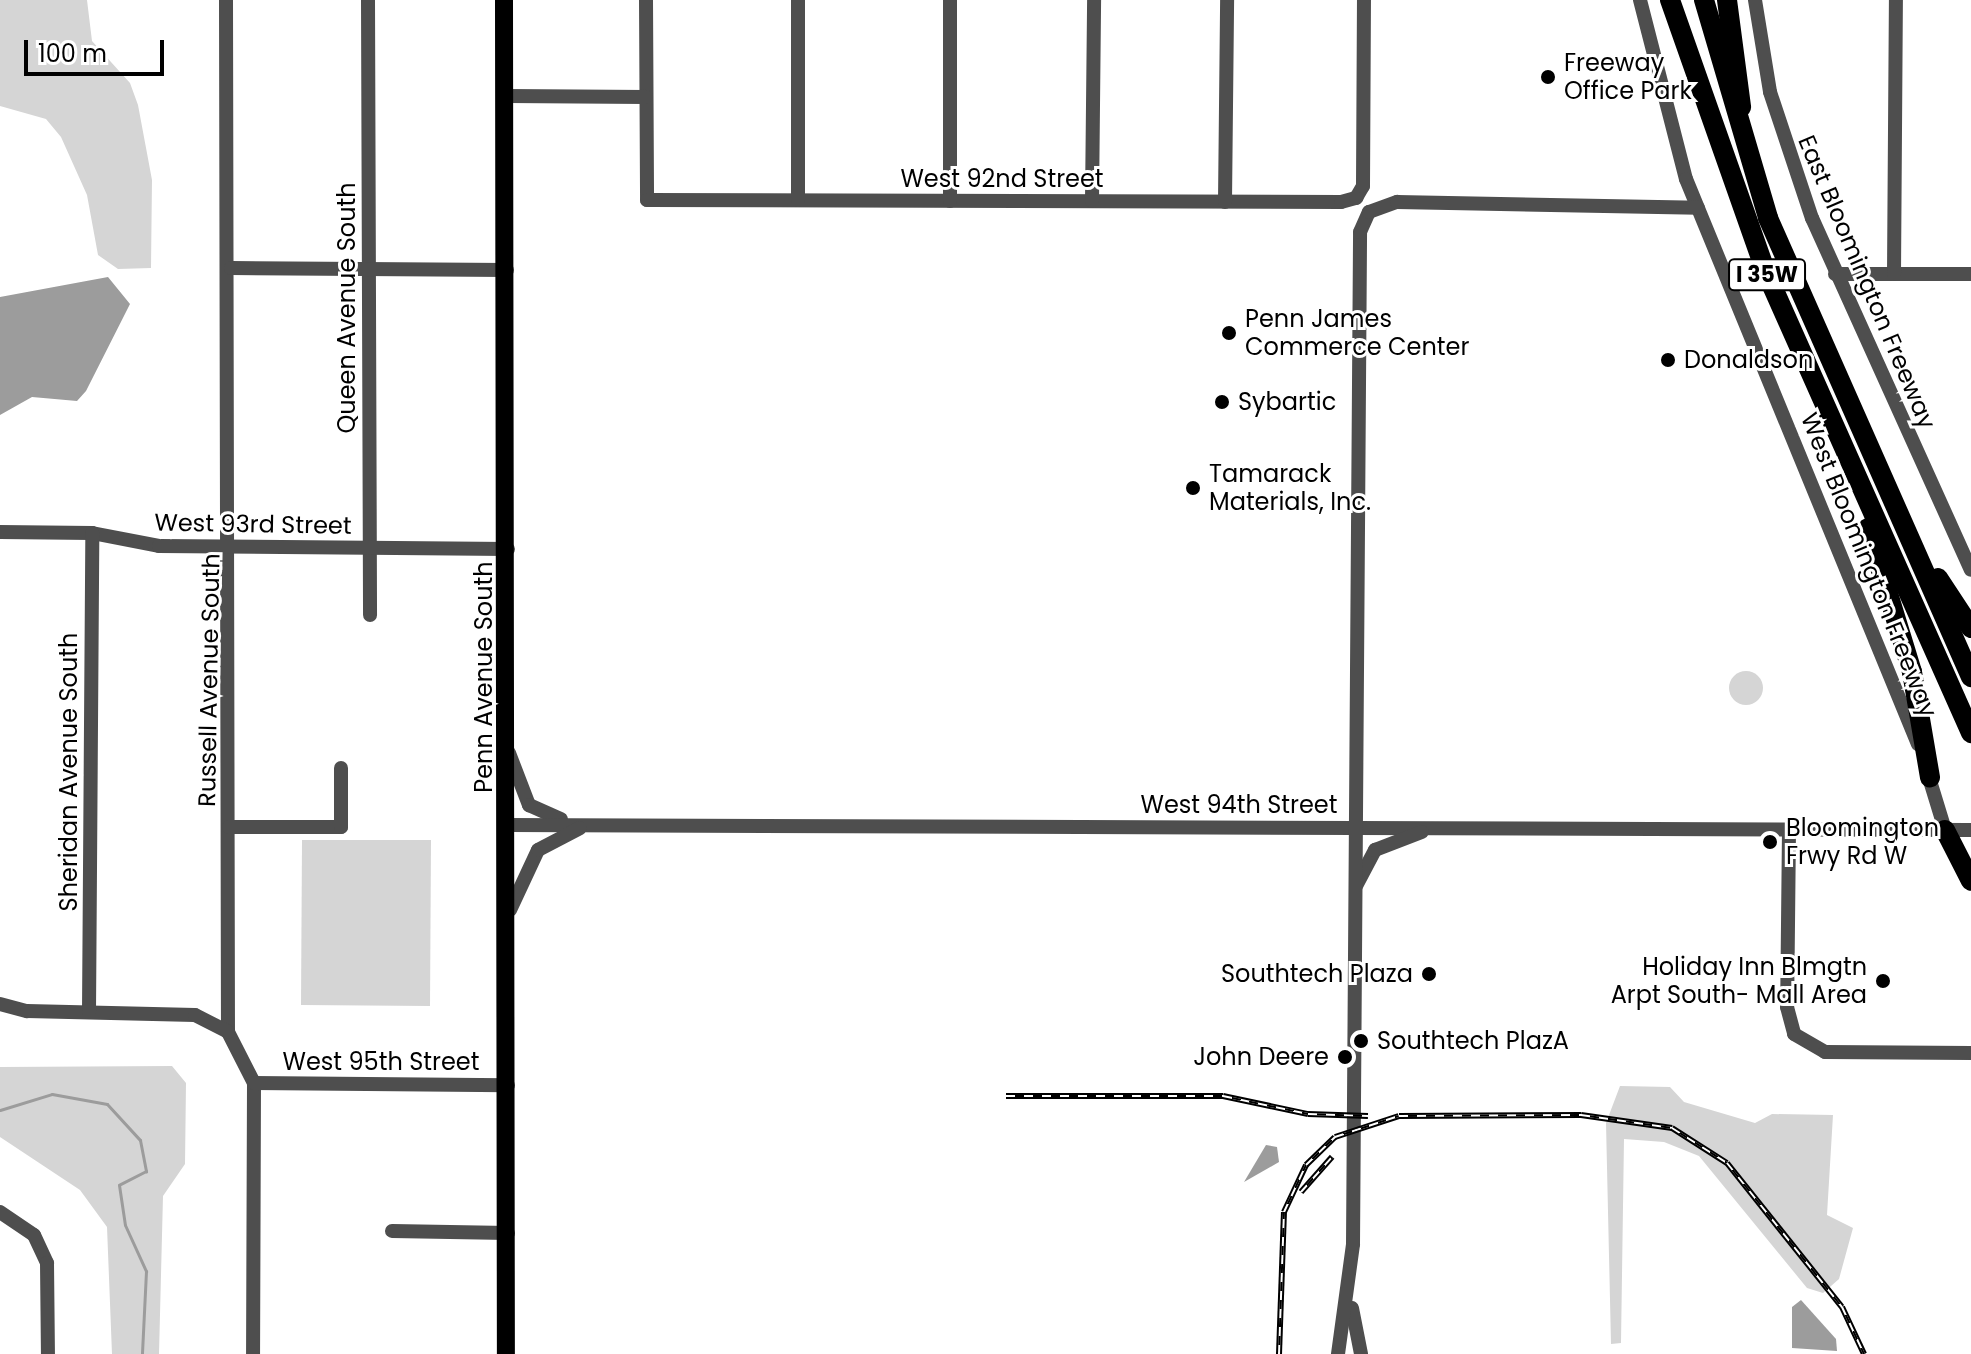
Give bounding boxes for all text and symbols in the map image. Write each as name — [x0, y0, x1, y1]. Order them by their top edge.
scale bar — [28, 24, 168, 74]
text: 100 m — [38, 37, 107, 70]
place label: Freeway Office Park — [1564, 49, 1692, 105]
marker: Freeway Office Park — [1539, 68, 1557, 86]
street label: East Bloomington Freeway — [1792, 131, 1942, 433]
street label: West 92nd Street — [900, 165, 1104, 193]
street label: Queen Avenue South — [333, 182, 361, 434]
road number: I 35W — [1727, 257, 1807, 293]
place label: Penn James Commerce Center — [1245, 305, 1469, 361]
marker: Penn James Commerce Center — [1220, 324, 1238, 342]
place label: Donaldson — [1684, 346, 1813, 374]
marker: Donaldson — [1659, 351, 1677, 369]
place label: Sybartic — [1238, 388, 1336, 416]
marker: Sybartic — [1213, 393, 1231, 411]
street label: West Bloomington Freeway — [1795, 409, 1943, 721]
place label: Tamarack Materials, Inc. — [1209, 460, 1371, 516]
marker: Tamarack Materials, Inc. — [1184, 479, 1202, 497]
street label: West 93rd Street — [154, 508, 352, 540]
street label: Russell Avenue South — [192, 553, 226, 807]
street label: Penn Avenue South — [470, 561, 498, 793]
street label: Sheridan Avenue South — [55, 633, 83, 911]
street label: West 94th Street — [1141, 791, 1337, 819]
place label: Bloomington Frwy Rd W — [1786, 814, 1939, 870]
marker: Bloomington Frwy Rd W — [1761, 833, 1779, 851]
place label: Holiday Inn Blmgtn Arpt South- Mall Area — [1611, 953, 1867, 1009]
place label: Southtech Plaza — [1221, 960, 1413, 988]
marker: Southtech Plaza — [1420, 965, 1438, 983]
marker: Holiday Inn Blmgtn Arpt South- Mall Area — [1874, 972, 1892, 990]
place label: Southtech PlazA — [1377, 1027, 1569, 1055]
marker: Southtech PlazA — [1352, 1032, 1370, 1050]
place label: John Deere — [1193, 1043, 1329, 1071]
street label: West 95th Street — [283, 1048, 479, 1076]
marker: John Deere — [1336, 1048, 1354, 1066]

